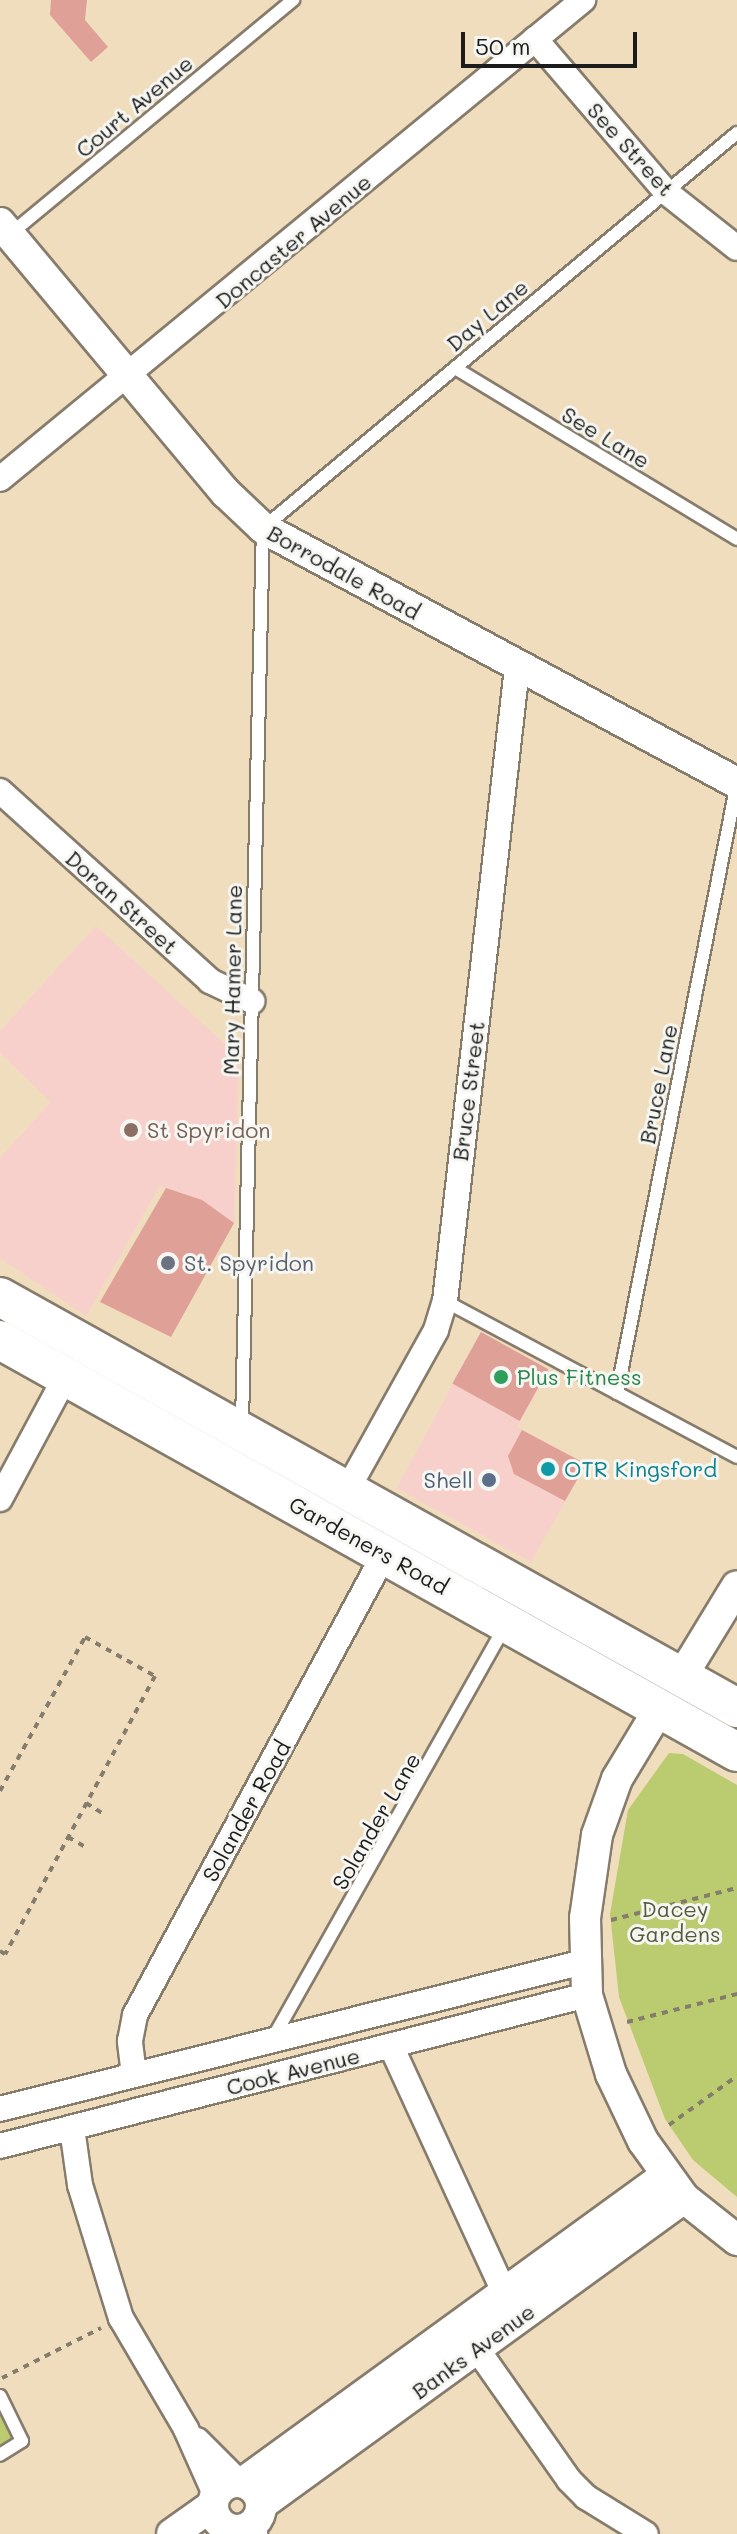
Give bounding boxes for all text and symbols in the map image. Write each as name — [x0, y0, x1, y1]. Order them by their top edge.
scale bar — [465, 16, 641, 66]
text: 50 m — [475, 30, 531, 61]
street label: Court Avenue — [70, 49, 198, 163]
street label: See Street — [582, 97, 680, 201]
street label: Doncaster Avenue — [210, 168, 376, 314]
street label: Day Lane — [441, 273, 533, 357]
street label: See Lane — [557, 401, 655, 473]
street label: Borrodale Road — [263, 519, 425, 625]
street label: Doran Street — [60, 845, 184, 959]
street label: Mary Hamer Lane — [217, 885, 247, 1075]
street label: Bruce Street — [446, 1020, 490, 1162]
street label: Bruce Lane — [633, 1022, 683, 1146]
place label: St Spyridon — [147, 1117, 271, 1143]
marker: St Spyridon — [122, 1121, 140, 1139]
place label: St. Spyridon — [184, 1250, 314, 1276]
marker: St. Spyridon — [159, 1254, 177, 1272]
place label: Plus Fitness — [517, 1364, 642, 1390]
marker: Plus Fitness — [492, 1368, 510, 1386]
place label: OTR Kingsford — [564, 1456, 717, 1482]
marker: OTR Kingsford — [539, 1460, 557, 1478]
place label: Shell — [424, 1467, 473, 1493]
marker: Shell — [480, 1471, 498, 1489]
street label: Gardeners Road — [285, 1490, 453, 1600]
street label: Solander Road — [196, 1736, 296, 1886]
street label: Solander Lane — [326, 1748, 426, 1894]
park label: Dacey Gardens — [629, 1895, 721, 1946]
street label: Cook Avenue — [224, 2042, 362, 2100]
street label: Banks Avenue — [407, 2298, 539, 2404]

